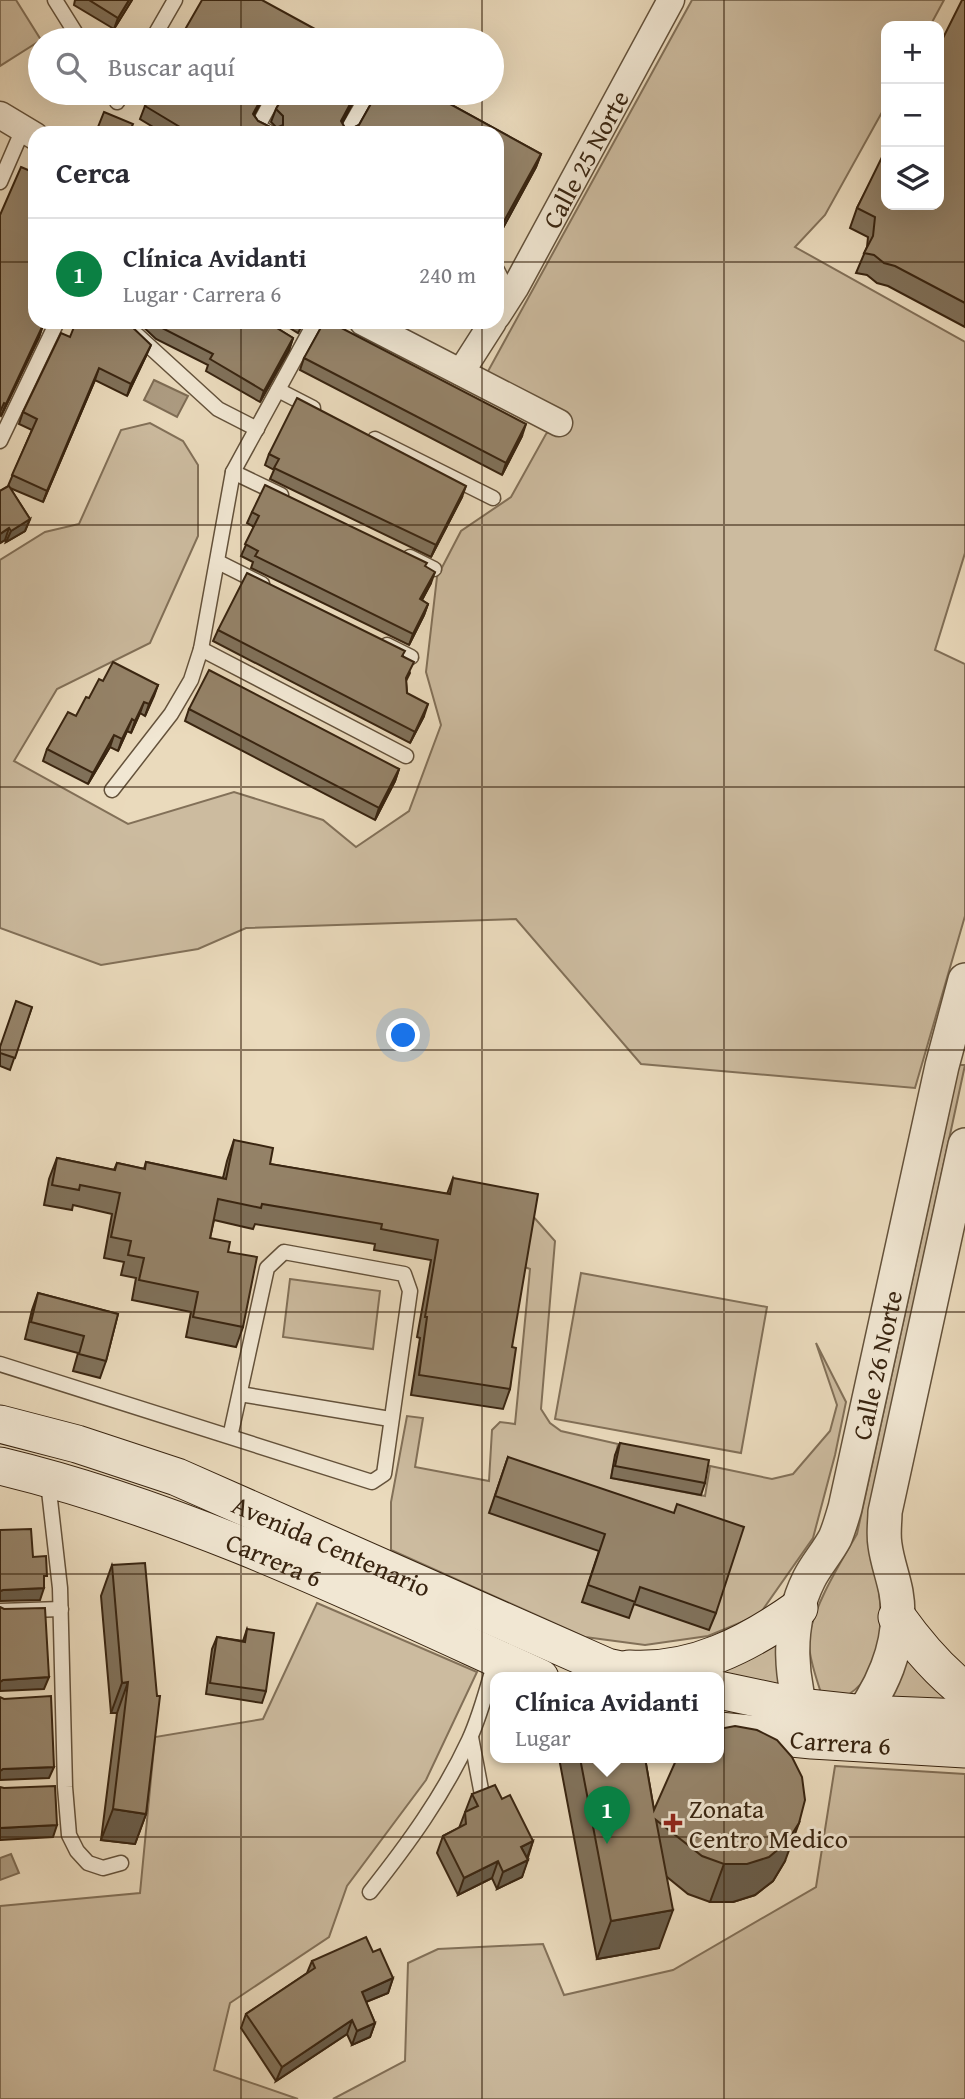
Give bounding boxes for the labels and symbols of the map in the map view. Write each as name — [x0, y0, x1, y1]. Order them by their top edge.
street label: Calle 25 Norte — [531, 83, 638, 235]
your location — [386, 1018, 420, 1052]
street label: Calle 26 Norte — [841, 1286, 912, 1443]
street label: Avenida Centenario — [226, 1484, 437, 1606]
street label: Carrera 6 — [221, 1522, 328, 1596]
street label: Carrera 6 — [788, 1718, 892, 1764]
pin: 1 — [584, 1786, 630, 1844]
place label: Zonata Centro Medico — [689, 1789, 848, 1858]
marker: Zonata Centro Medico — [663, 1813, 683, 1833]

